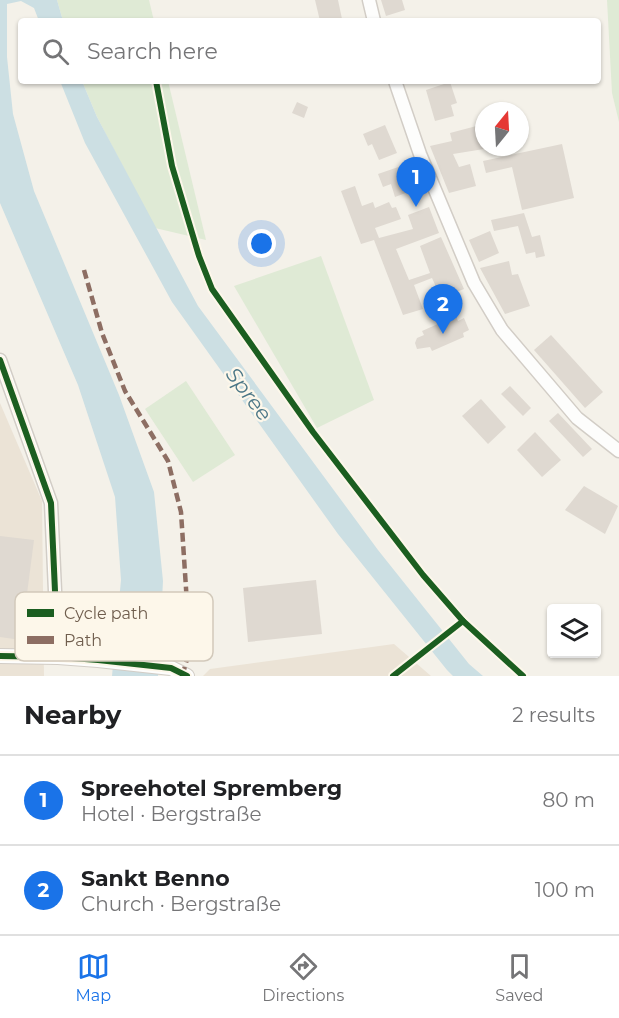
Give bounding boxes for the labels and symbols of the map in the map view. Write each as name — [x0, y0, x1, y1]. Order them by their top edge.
north arrow — [475, 102, 529, 156]
pin: 1 — [396, 158, 436, 207]
your location — [247, 229, 276, 258]
pin: 2 — [424, 284, 462, 334]
water label: Spree — [221, 362, 277, 426]
legend — [15, 592, 213, 661]
text: Cycle path — [64, 604, 148, 623]
text: Path — [64, 631, 102, 650]

